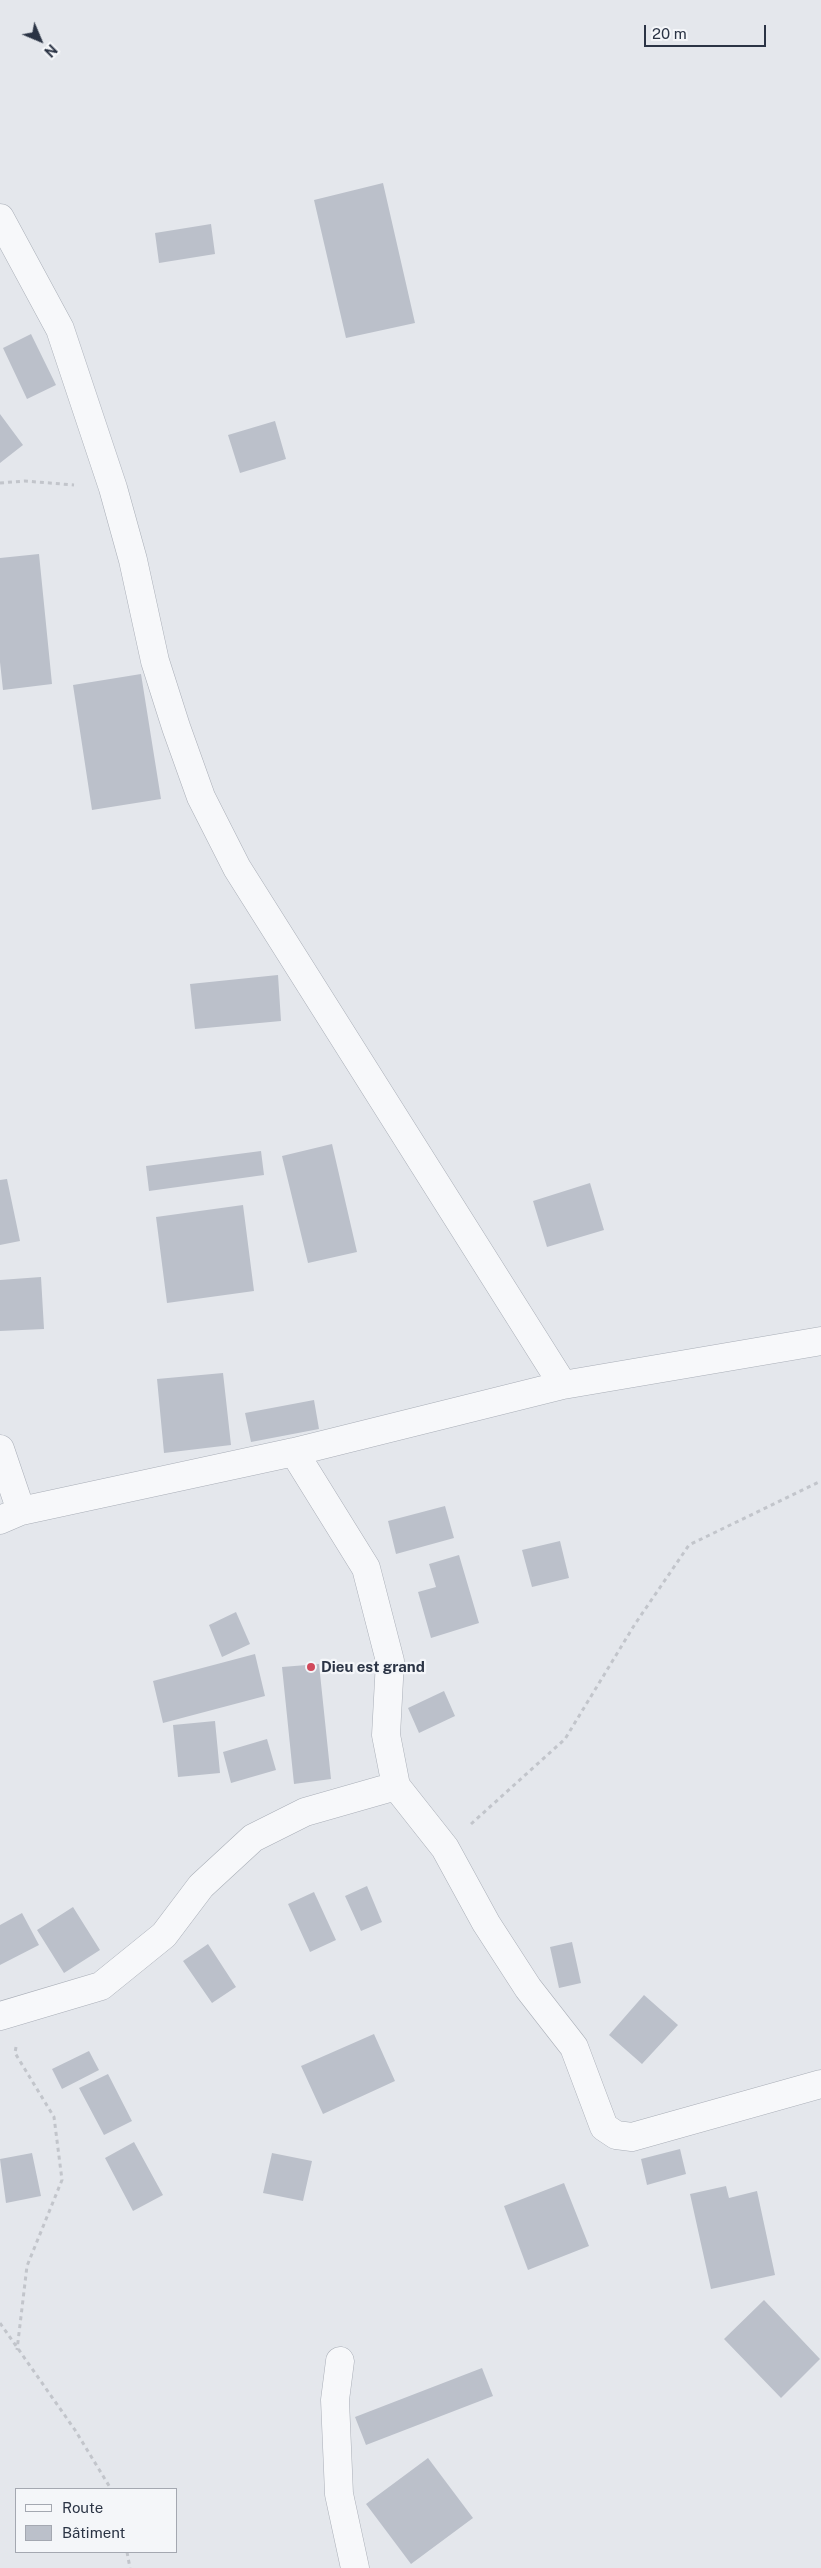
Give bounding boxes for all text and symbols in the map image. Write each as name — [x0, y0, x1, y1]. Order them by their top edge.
north arrow — [15, 15, 65, 65]
scale bar — [646, 15, 768, 47]
text: 20 m — [652, 25, 687, 42]
text: N — [41, 41, 60, 60]
place label: Dieu est grand — [321, 1658, 425, 1676]
marker: Dieu est grand — [305, 1661, 317, 1673]
legend — [15, 2488, 178, 2553]
text: Route — [62, 2499, 103, 2516]
text: Bâtiment — [62, 2524, 125, 2541]

